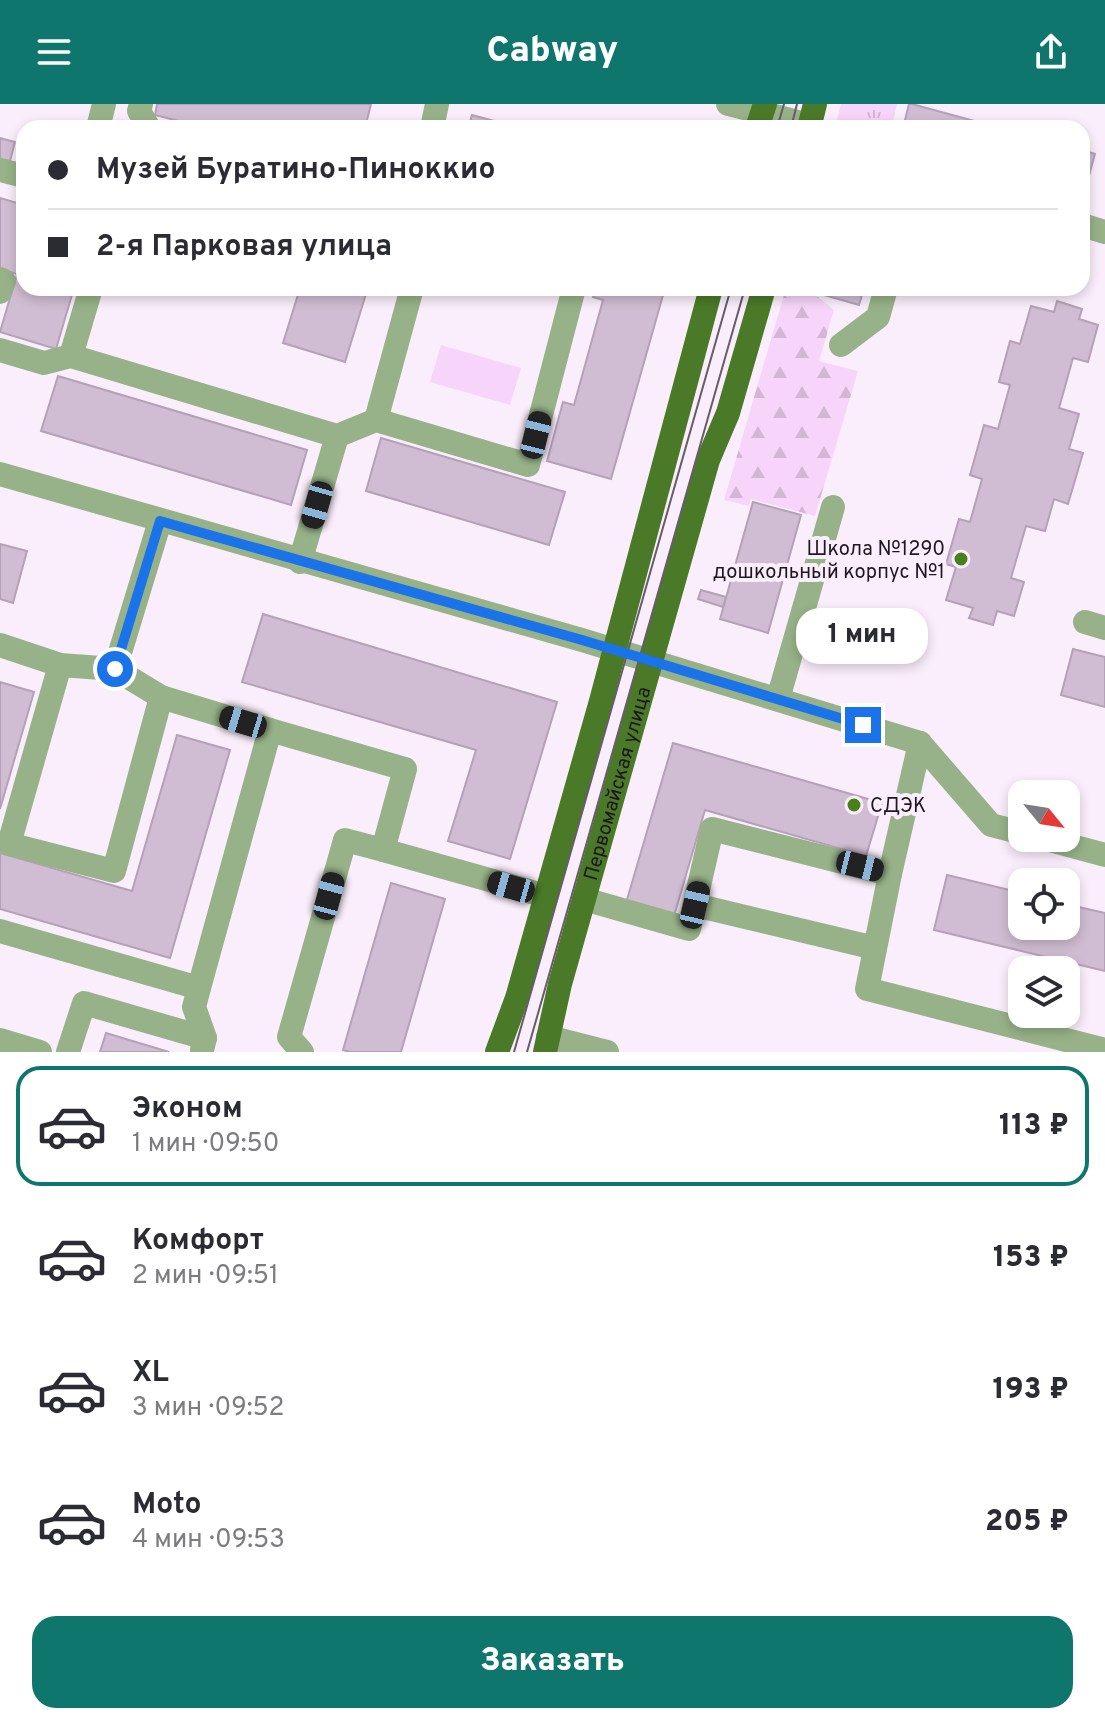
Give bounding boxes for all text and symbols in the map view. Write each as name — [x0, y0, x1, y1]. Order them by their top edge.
text: Cabway — [487, 29, 618, 75]
icon: menu — [32, 30, 76, 74]
icon: share — [1029, 30, 1073, 74]
text: Музей Буратино-Пиноккио — [96, 152, 496, 189]
text: 2-я Парковая улица — [96, 229, 392, 266]
car — [519, 409, 553, 461]
car — [299, 479, 335, 531]
place label: Школа №1290 дошкольный корпус №1 — [713, 537, 945, 586]
marker: Школа №1290 дошкольный корпус №1 — [952, 550, 970, 568]
callout: 1 мин — [797, 609, 929, 665]
text: 1 мин — [828, 619, 896, 652]
route start — [97, 651, 133, 687]
street label: Первомайская улица — [579, 684, 658, 884]
car — [217, 704, 269, 740]
route end — [845, 707, 881, 743]
north arrow — [1008, 780, 1080, 852]
map controls — [1008, 780, 1080, 1028]
place label: СДЭК — [870, 794, 926, 820]
marker: СДЭК — [845, 796, 863, 814]
car — [834, 849, 886, 883]
button: locate — [1008, 868, 1080, 940]
car — [485, 869, 537, 905]
car — [311, 870, 347, 922]
car — [678, 879, 712, 931]
button: layers — [1008, 956, 1080, 1028]
icon: car — [36, 1090, 108, 1162]
text: Эконом — [132, 1091, 243, 1128]
text: 113 ₽ — [999, 1108, 1069, 1145]
text: 1 мин · 09:50 — [132, 1128, 279, 1161]
icon: car — [36, 1222, 108, 1294]
text: Комфорт — [132, 1223, 264, 1260]
text: 153 ₽ — [993, 1240, 1069, 1277]
text: 2 мин · 09:51 — [132, 1260, 279, 1293]
icon: car — [36, 1354, 108, 1426]
text: XL — [132, 1355, 169, 1392]
text: 193 ₽ — [993, 1372, 1069, 1409]
text: 3 мин · 09:52 — [132, 1392, 285, 1425]
icon: car — [36, 1486, 108, 1558]
text: Moto — [132, 1487, 202, 1524]
text: 205 ₽ — [985, 1504, 1069, 1541]
text: 4 мин · 09:53 — [132, 1524, 285, 1557]
button: Заказать — [32, 1616, 1073, 1708]

